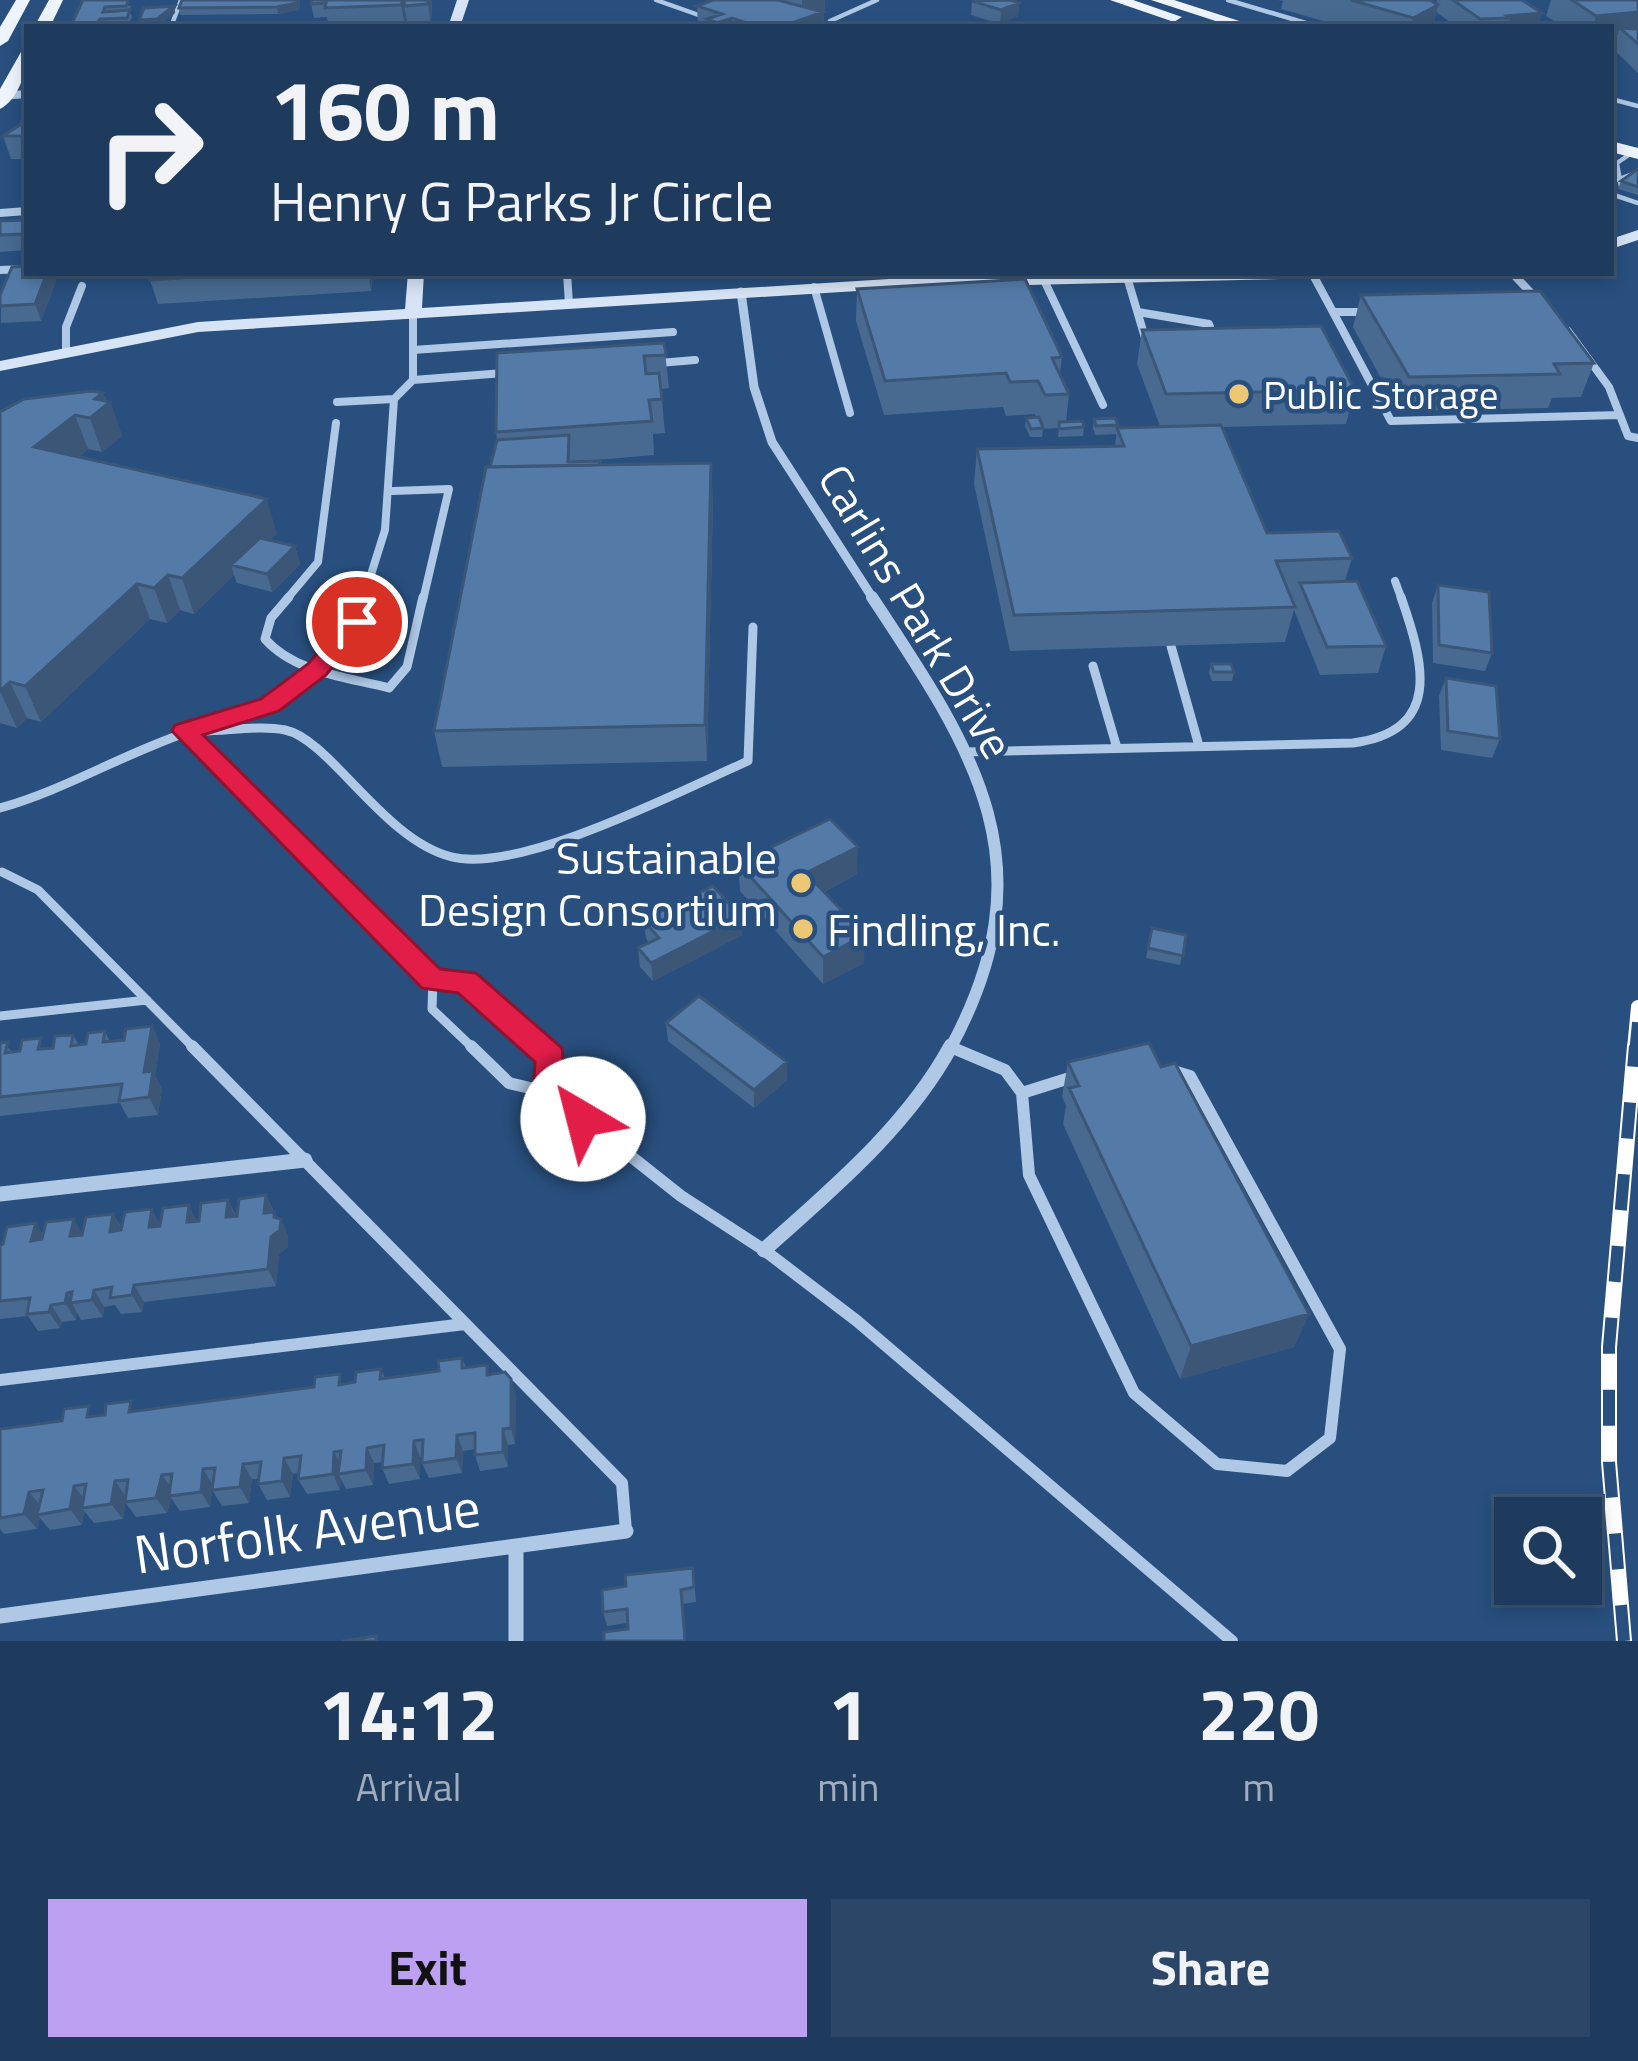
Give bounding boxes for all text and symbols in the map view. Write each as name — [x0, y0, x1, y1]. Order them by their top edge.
text: 160 m — [270, 45, 500, 173]
icon: right — [72, 72, 228, 228]
text: Henry G Parks Jr Circle — [270, 160, 773, 242]
place label: Public Storage — [1263, 365, 1498, 424]
marker: Public Storage — [1226, 381, 1252, 407]
street label: Carlins Park Drive — [802, 451, 1032, 771]
pin — [306, 571, 408, 673]
icon: arrive — [324, 589, 390, 655]
place label: Sustainable Design Consortium — [418, 823, 777, 943]
marker: Sustainable Design Consortium — [788, 870, 814, 896]
place label: Findling, Inc. — [827, 895, 1061, 963]
marker: Findling, Inc. — [790, 916, 816, 942]
position arrow — [520, 1056, 646, 1182]
street label: Norfolk Avenue — [129, 1465, 485, 1595]
map controls — [1494, 1497, 1602, 1605]
button: search — [1494, 1497, 1602, 1605]
text: 14:12 — [319, 1658, 499, 1768]
text: 1 — [828, 1658, 869, 1768]
text: 220 — [1198, 1658, 1319, 1768]
text: Arrival — [356, 1757, 462, 1816]
text: min — [817, 1757, 879, 1816]
text: m — [1242, 1757, 1275, 1816]
button: Exit — [48, 1899, 807, 2037]
button: Share — [831, 1899, 1590, 2037]

